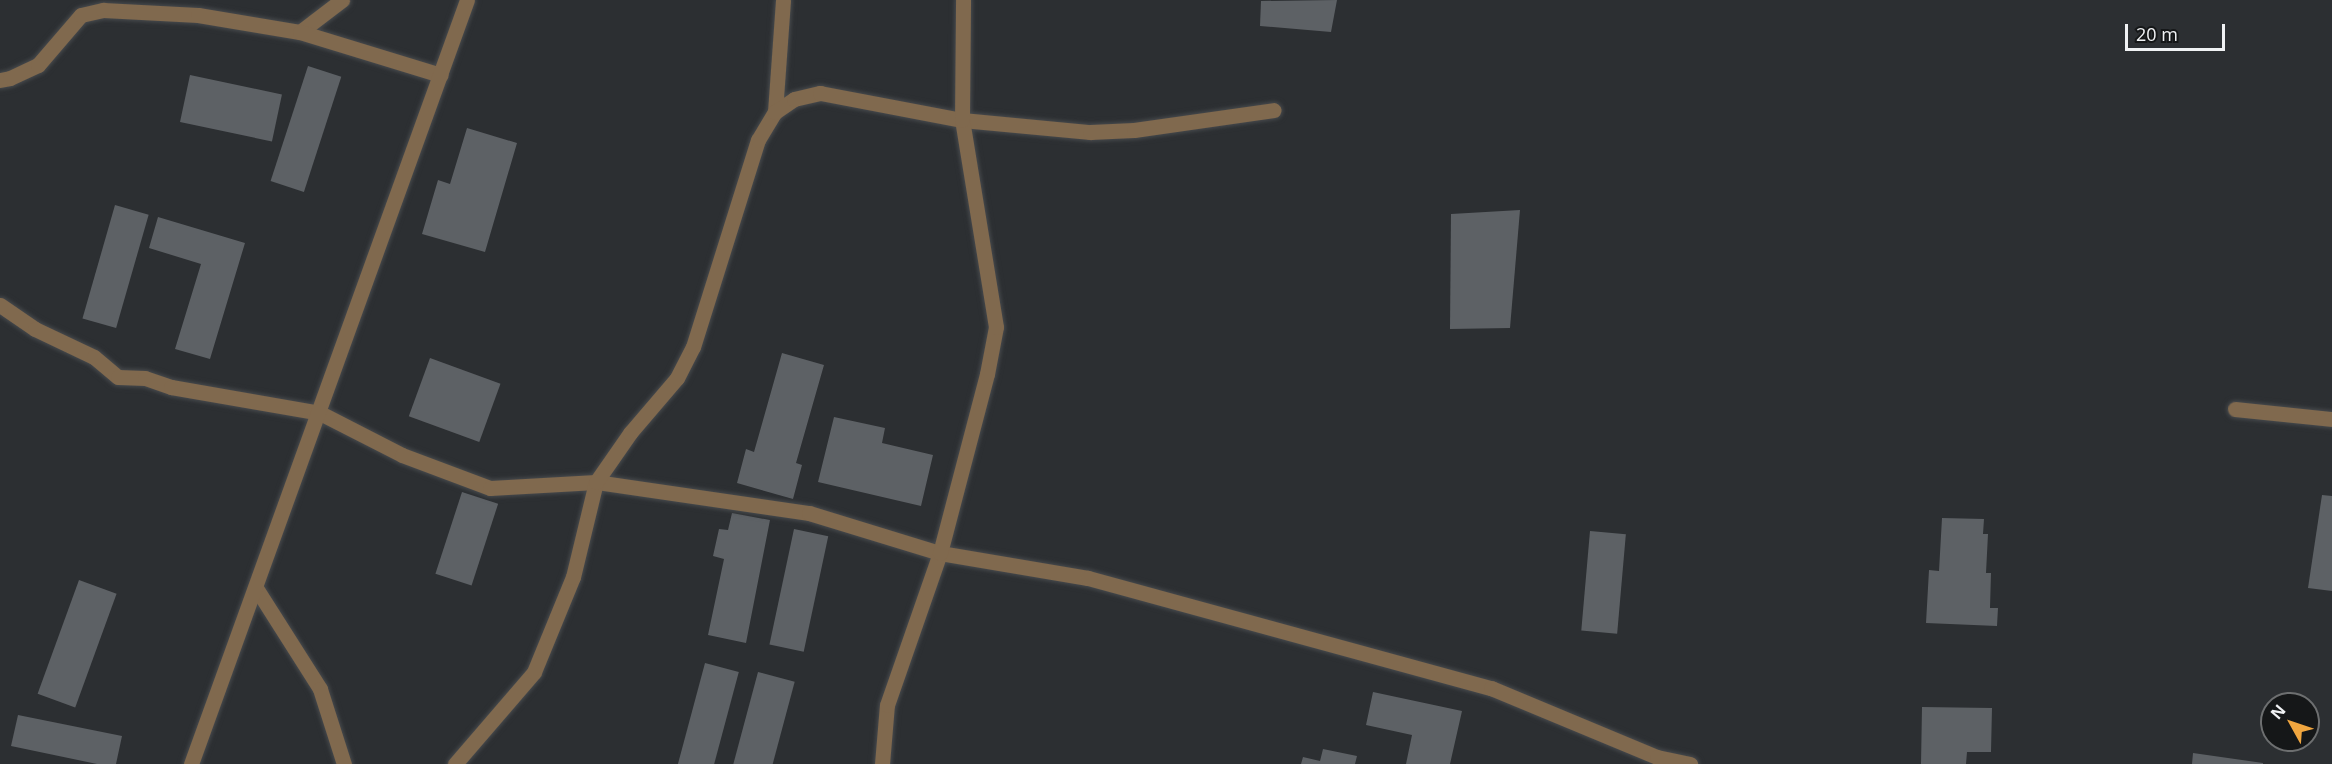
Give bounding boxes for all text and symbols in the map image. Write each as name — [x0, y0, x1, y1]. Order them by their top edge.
scale bar — [2128, 12, 2228, 50]
text: 20 m — [2136, 22, 2178, 46]
north arrow — [2260, 692, 2320, 752]
text: N — [2265, 700, 2290, 724]

